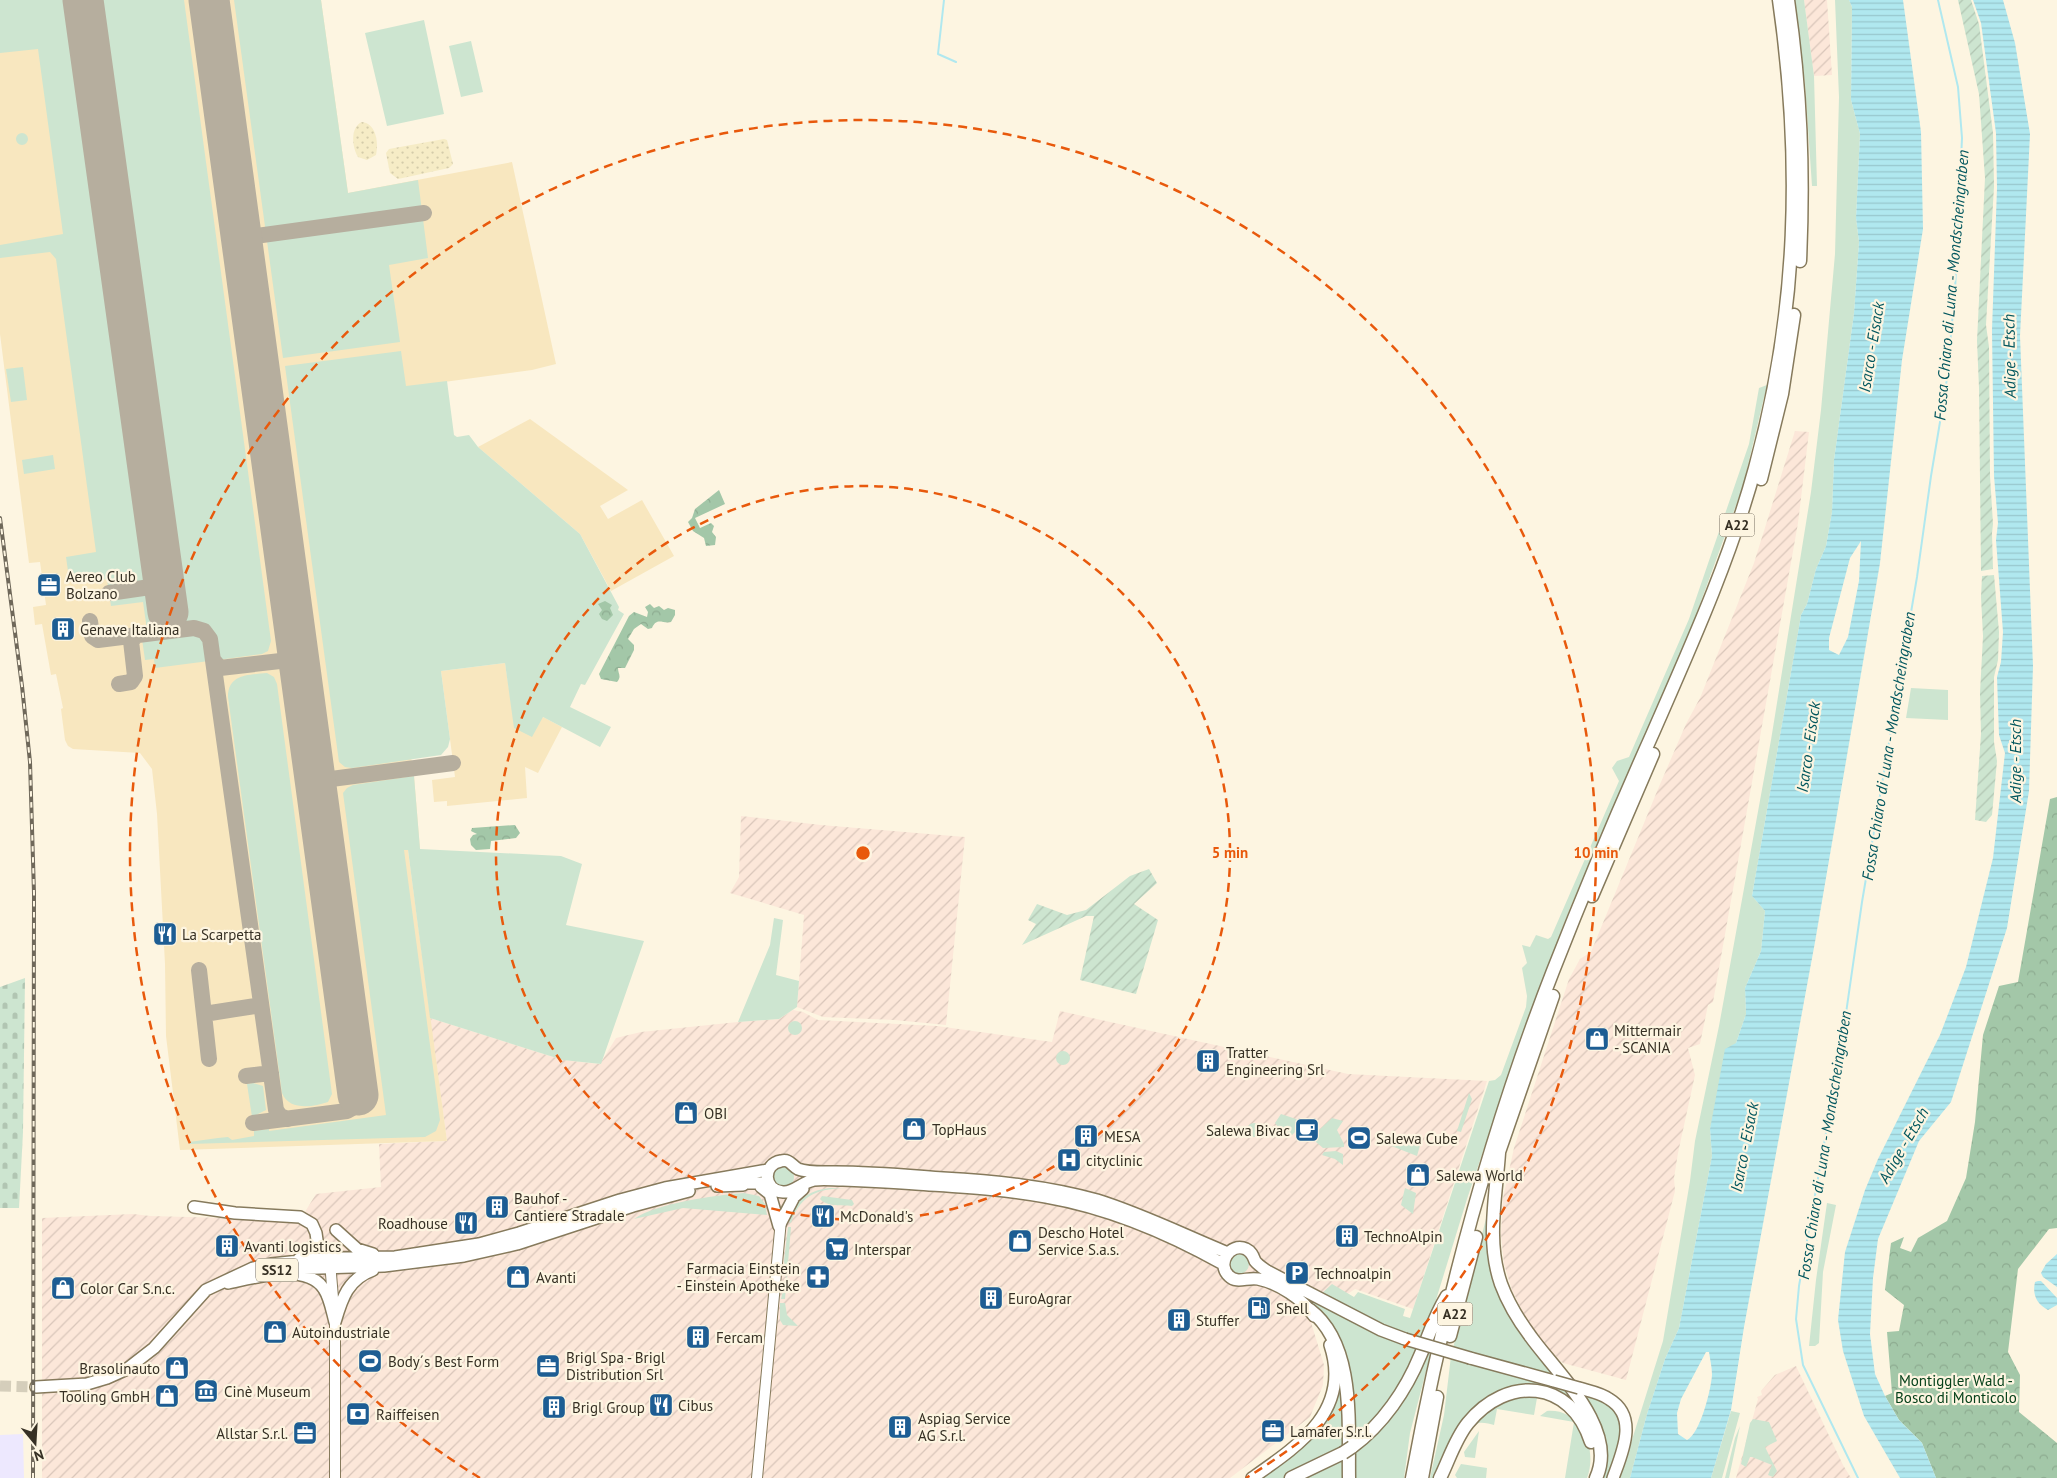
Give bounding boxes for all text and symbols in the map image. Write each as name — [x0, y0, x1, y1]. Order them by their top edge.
water label: Fossa Chiaro di Luna - Mondscheingraben — [1929, 149, 1973, 421]
water label: Isarco - Eisack — [1854, 300, 1888, 394]
water label: Adige - Etsch — [1998, 314, 2020, 399]
road number: A22 — [1720, 514, 1754, 536]
place label: Aereo Club Bolzano — [66, 567, 136, 603]
office icon: Aereo Club Bolzano — [36, 572, 62, 598]
water label: Fossa Chiaro di Luna - Mondscheingraben — [1857, 610, 1919, 882]
building icon: Genave Italiana — [50, 616, 76, 642]
place label: Genave Italiana — [80, 620, 180, 639]
water label: Isarco - Eisack — [1792, 700, 1824, 793]
water label: Adige - Etsch — [2005, 719, 2025, 804]
text: 5 min — [1212, 843, 1248, 862]
text: 10 min — [1573, 843, 1619, 862]
centre of rings — [854, 844, 872, 862]
restaurant icon: La Scarpetta — [152, 921, 178, 947]
place label: La Scarpetta — [182, 925, 262, 944]
water label: Fossa Chiaro di Luna - Mondscheingraben — [1793, 1009, 1855, 1281]
place label: Mittermair - SCANIA — [1614, 1021, 1681, 1057]
shop icon: Mittermair - SCANIA — [1584, 1026, 1610, 1052]
place label: Tratter Engineering Srl — [1226, 1043, 1325, 1079]
building icon: Tratter Engineering Srl — [1195, 1048, 1221, 1074]
shop icon: OBI — [673, 1100, 699, 1126]
water label: Isarco - Eisack — [1725, 1100, 1763, 1194]
place label: OBI — [704, 1104, 727, 1123]
water label: Adige - Etsch — [1873, 1104, 1933, 1187]
shop icon: TopHaus — [901, 1116, 927, 1142]
cafe icon: Salewa Bivac — [1294, 1117, 1320, 1143]
place label: TopHaus — [932, 1120, 986, 1139]
place label: Salewa Bivac — [1206, 1121, 1290, 1140]
building icon: MESA — [1073, 1123, 1099, 1149]
sports icon: Salewa Cube — [1346, 1125, 1372, 1151]
place label: MESA — [1104, 1127, 1141, 1146]
place label: Salewa Cube — [1376, 1129, 1458, 1148]
hospital icon: cityclinic — [1056, 1147, 1082, 1173]
place label: cityclinic — [1086, 1151, 1143, 1170]
shop icon: Salewa World — [1405, 1162, 1431, 1188]
place label: Salewa World — [1436, 1166, 1523, 1185]
place label: Bauhof - Cantiere Stradale — [514, 1189, 625, 1225]
building icon: Bauhof - Cantiere Stradale — [484, 1194, 510, 1220]
restaurant icon: McDonald's — [810, 1203, 836, 1229]
place label: McDonald's — [840, 1207, 913, 1226]
restaurant icon: Roadhouse — [453, 1210, 479, 1236]
place label: Roadhouse — [378, 1214, 448, 1233]
place label: Descho Hotel Service S.a.s. — [1038, 1223, 1124, 1259]
building icon: TechnoAlpin — [1334, 1223, 1360, 1249]
place label: TechnoAlpin — [1364, 1227, 1443, 1246]
shop icon: Descho Hotel Service S.a.s. — [1007, 1228, 1033, 1254]
building icon: Avanti logistics — [214, 1233, 240, 1259]
supermarket icon: Interspar — [824, 1236, 850, 1262]
place label: Avanti logistics — [244, 1237, 341, 1256]
place label: Interspar — [854, 1240, 911, 1259]
road number: SS12 — [256, 1258, 298, 1282]
place label: Farmacia Einstein - Einstein Apotheke — [676, 1259, 800, 1295]
parking icon: Technoalpin — [1284, 1260, 1310, 1286]
shop icon: Avanti — [505, 1264, 531, 1290]
pharmacy icon: Farmacia Einstein - Einstein Apotheke — [805, 1264, 831, 1290]
place label: Technoalpin — [1314, 1264, 1391, 1283]
place label: Avanti — [536, 1268, 576, 1287]
shop icon: Color Car S.n.c. — [50, 1275, 76, 1301]
place label: Color Car S.n.c. — [80, 1279, 175, 1298]
building icon: EuroAgrar — [978, 1285, 1004, 1311]
place label: EuroAgrar — [1008, 1289, 1072, 1308]
fuel station icon: Shell — [1246, 1295, 1272, 1321]
place label: Shell — [1276, 1299, 1309, 1318]
road number: A22 — [1438, 1302, 1472, 1326]
building icon: Stuffer — [1166, 1307, 1192, 1333]
place label: Stuffer — [1196, 1311, 1239, 1330]
shop icon: Autoindustriale — [262, 1319, 288, 1345]
place label: Autoindustriale — [292, 1323, 390, 1342]
building icon: Fercam — [685, 1324, 711, 1350]
place label: Fercam — [716, 1328, 763, 1347]
sports icon: Body´s Best Form — [357, 1348, 383, 1374]
place label: Brigl Spa - Brigl Distribution Srl — [566, 1348, 666, 1384]
place label: Body´s Best Form — [388, 1352, 499, 1371]
office icon: Brigl Spa - Brigl Distribution Srl — [535, 1353, 561, 1379]
shop icon: Brasolinauto — [164, 1355, 190, 1381]
place label: Brasolinauto — [79, 1359, 160, 1378]
park label: Montiggler Wald - Bosco di Monticolo — [1895, 1371, 2017, 1407]
museum icon: Cinè Museum — [193, 1378, 219, 1404]
place label: Cinè Museum — [224, 1382, 311, 1401]
shop icon: Tooling GmbH — [154, 1383, 180, 1409]
place label: Tooling GmbH — [59, 1387, 150, 1406]
restaurant icon: Cibus — [648, 1392, 674, 1418]
building icon: Brigl Group — [541, 1394, 567, 1420]
place label: Cibus — [678, 1396, 713, 1415]
place label: Brigl Group — [572, 1398, 645, 1417]
bank icon: Raiffeisen — [345, 1401, 371, 1427]
place label: Raiffeisen — [376, 1405, 439, 1424]
place label: Aspiag Service AG S.r.l. — [918, 1409, 1011, 1445]
building icon: Aspiag Service AG S.r.l. — [887, 1414, 913, 1440]
north arrow — [10, 1418, 60, 1468]
office icon: Lamafer S.r.l. — [1260, 1418, 1286, 1444]
office icon: Allstar S.r.l. — [292, 1420, 318, 1446]
place label: Lamafer S.r.l. — [1290, 1422, 1372, 1441]
place label: Allstar S.r.l. — [216, 1424, 288, 1443]
text: N — [32, 1445, 46, 1465]

